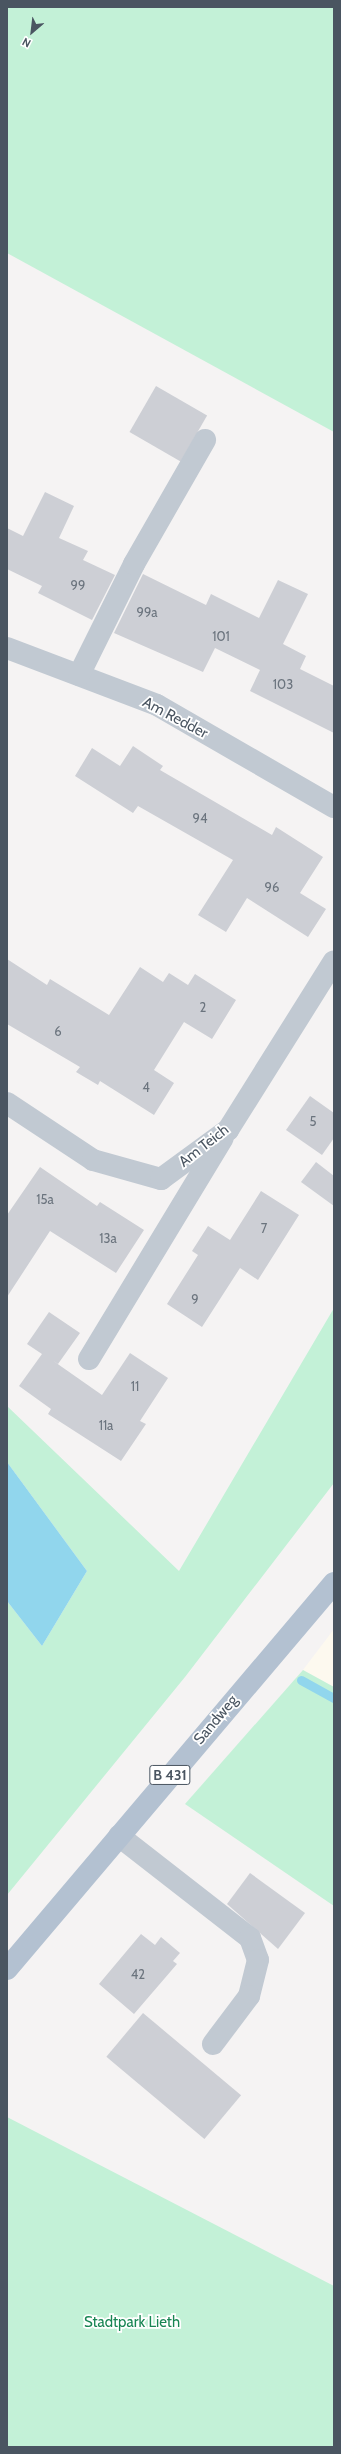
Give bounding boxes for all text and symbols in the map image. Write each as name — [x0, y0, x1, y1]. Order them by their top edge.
north arrow — [12, 12, 52, 52]
text: N — [20, 35, 33, 51]
house number: 99 — [71, 577, 85, 593]
house number: 99a — [136, 604, 158, 620]
house number: 101 — [212, 628, 230, 644]
house number: 103 — [273, 676, 293, 692]
street label: Am Redder — [139, 693, 211, 743]
house number: 94 — [193, 810, 207, 826]
house number: 96 — [265, 879, 279, 895]
house number: 2 — [200, 999, 206, 1015]
house number: 6 — [54, 1023, 62, 1039]
house number: 4 — [142, 1079, 150, 1095]
house number: 5 — [309, 1113, 317, 1129]
street label: Am Teich — [175, 1121, 233, 1171]
house number: 15a — [36, 1191, 54, 1207]
house number: 7 — [261, 1220, 267, 1236]
house number: 13a — [99, 1230, 117, 1246]
house number: 9 — [191, 1291, 199, 1307]
house number: 11 — [131, 1378, 139, 1394]
house number: 11a — [99, 1417, 113, 1433]
street label: Sandweg — [190, 1692, 242, 1748]
road number: B 431 — [149, 1763, 191, 1787]
house number: 42 — [131, 1966, 145, 1982]
park label: Stadtpark Lieth — [84, 2314, 180, 2332]

